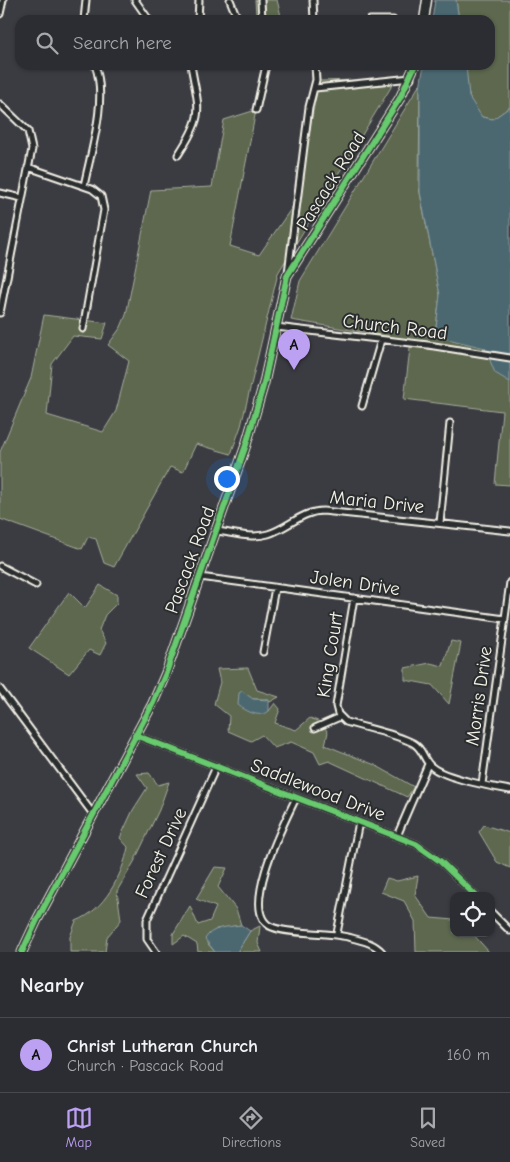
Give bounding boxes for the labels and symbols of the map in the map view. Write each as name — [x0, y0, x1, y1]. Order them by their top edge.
street label: Pascack Road — [292, 128, 370, 234]
street label: Church Road — [341, 310, 449, 344]
pin: A — [278, 329, 310, 370]
your location — [214, 466, 240, 492]
street label: Maria Drive — [329, 486, 425, 518]
street label: Pascack Road — [160, 504, 220, 616]
street label: Jolen Drive — [309, 566, 401, 600]
street label: King Court — [312, 610, 348, 699]
street label: Morris Drive — [461, 645, 497, 747]
street label: Saddlewood Drive — [248, 754, 388, 826]
street label: Forest Drive — [130, 804, 192, 902]

